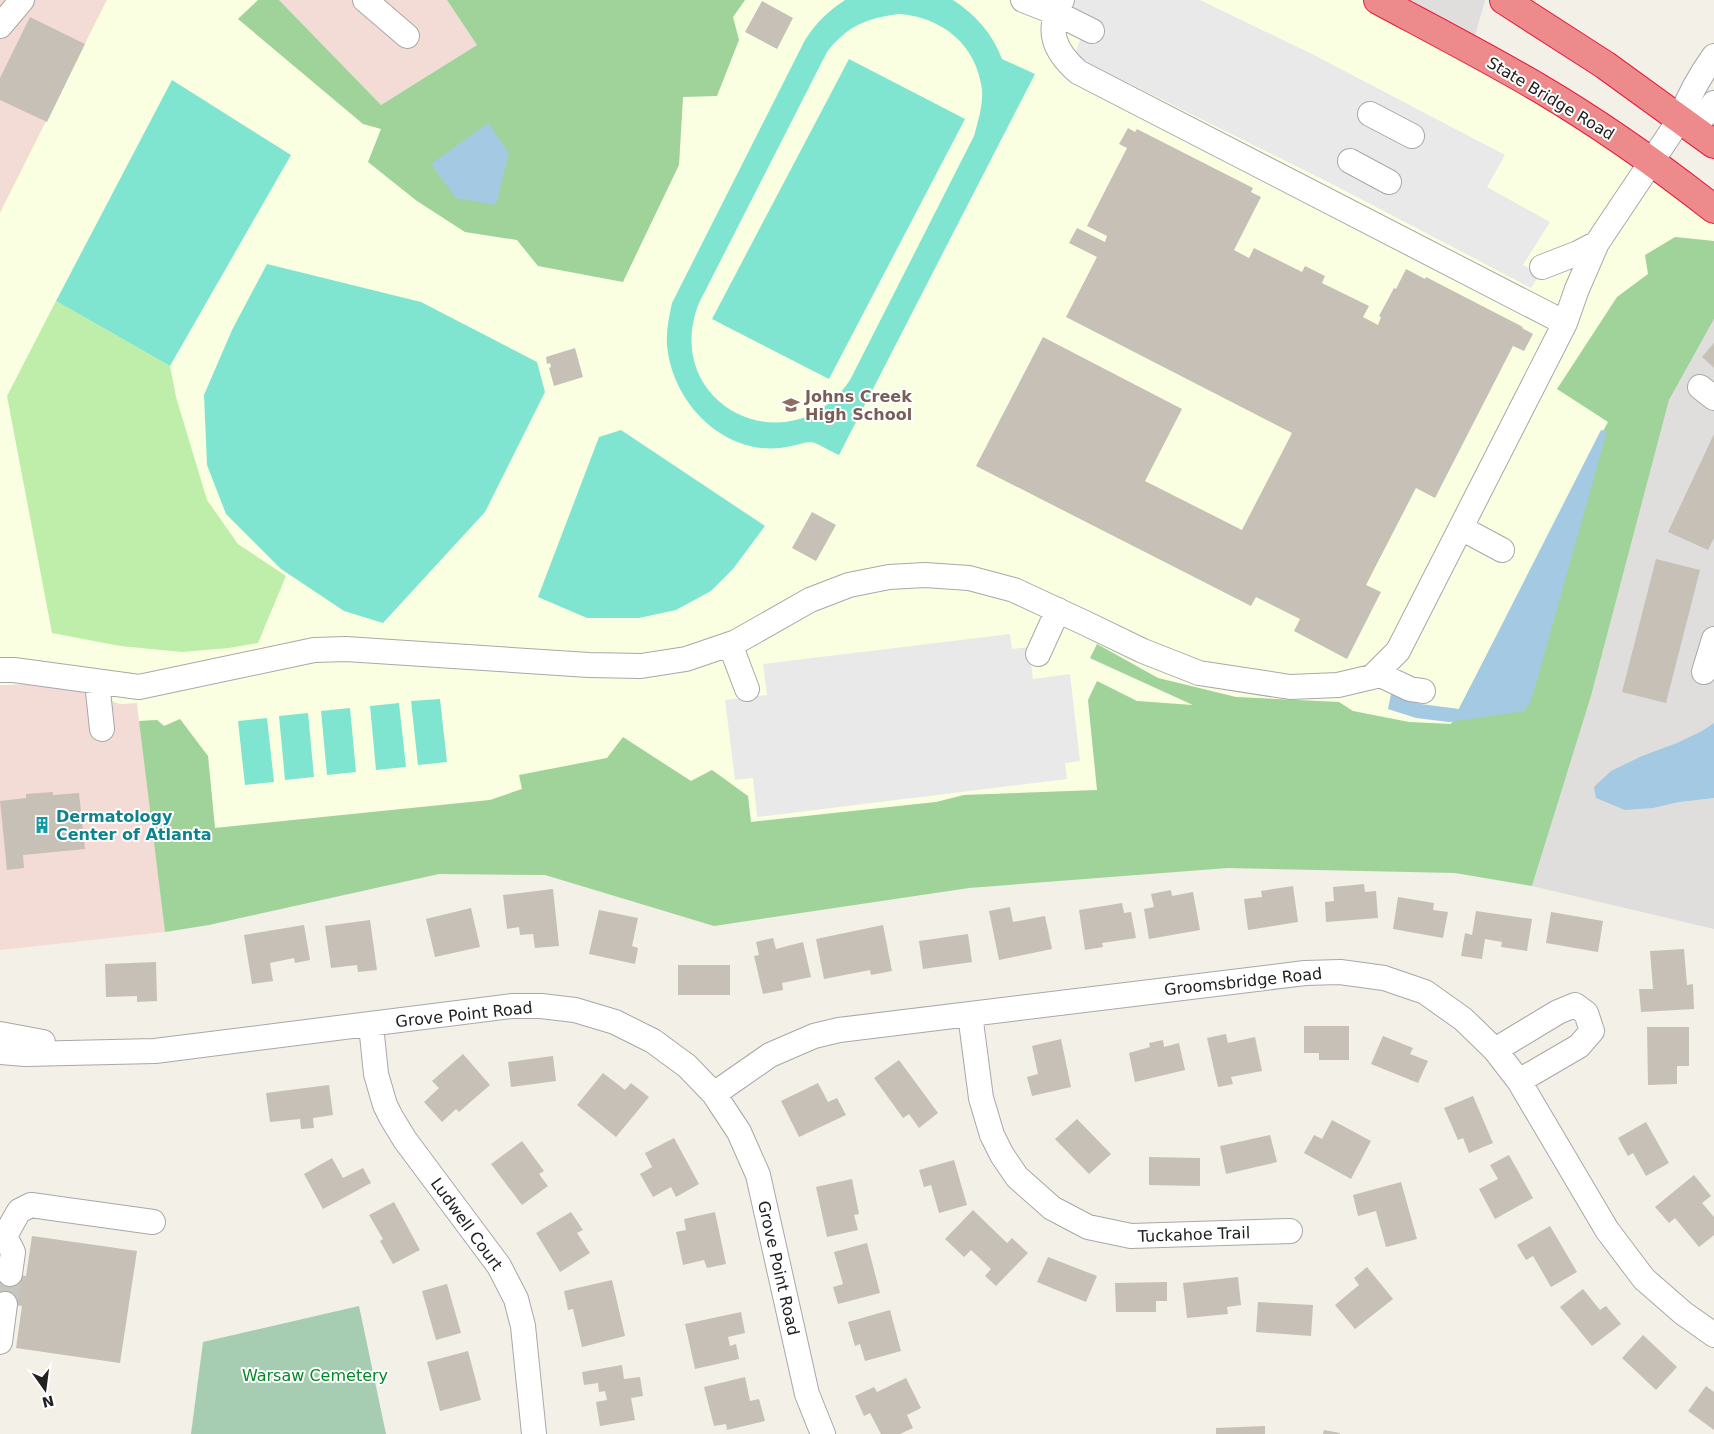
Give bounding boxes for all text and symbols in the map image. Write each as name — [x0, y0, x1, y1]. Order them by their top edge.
street label: State Bridge Road — [1484, 53, 1618, 144]
place label: Johns Creek High School — [804, 387, 912, 424]
school or university icon: Johns Creek High School — [781, 395, 801, 415]
place label: Dermatology Center of Atlanta — [56, 807, 212, 844]
building icon: Dermatology Center of Atlanta — [32, 815, 52, 835]
street label: Groomsbridge Road — [1163, 964, 1323, 999]
street label: Grove Point Road — [395, 998, 534, 1031]
street label: Ludwell Court — [427, 1174, 507, 1274]
street label: Grove Point Road — [754, 1199, 803, 1337]
street label: Tuckahoe Trail — [1136, 1223, 1251, 1246]
north arrow — [20, 1364, 70, 1414]
park label: Warsaw Cemetery — [242, 1366, 388, 1385]
text: N — [41, 1392, 56, 1411]

